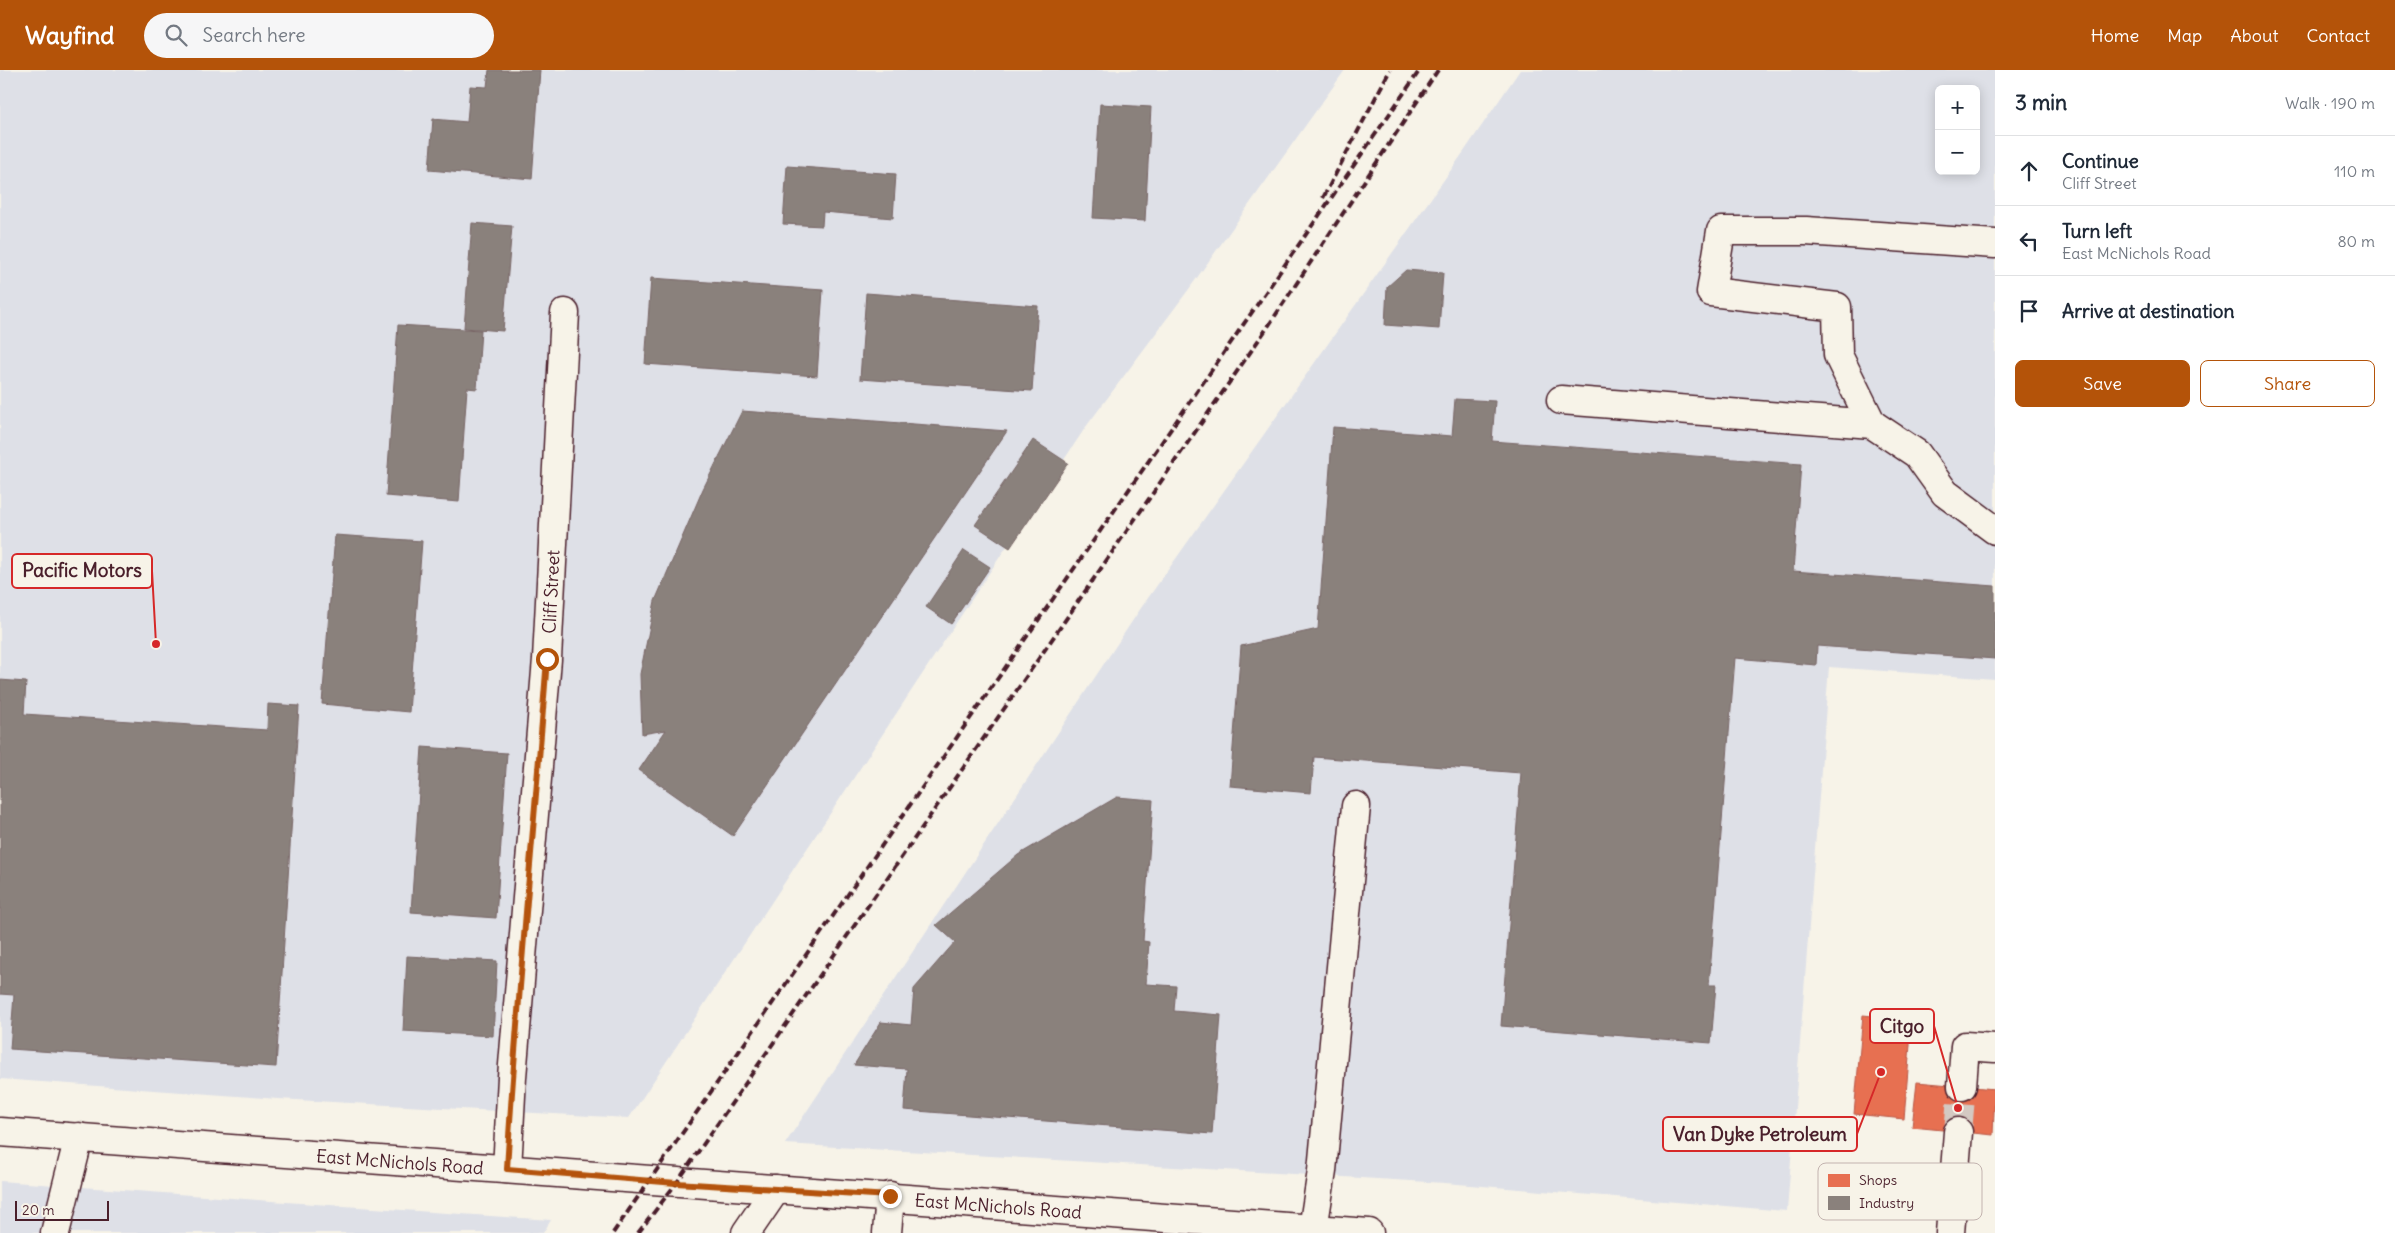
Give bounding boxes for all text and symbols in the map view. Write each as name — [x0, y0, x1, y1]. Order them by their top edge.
search box — [144, 13, 494, 58]
text: Wayfind — [25, 20, 114, 50]
icon: search — [162, 21, 190, 49]
text: Search here — [202, 23, 306, 47]
text: Home — [2091, 24, 2139, 47]
text: Map — [2167, 24, 2202, 47]
text: About — [2230, 24, 2278, 47]
text: Contact — [2306, 24, 2370, 47]
map controls — [1935, 85, 1980, 175]
button: + — [1935, 85, 1980, 130]
text: 3 min — [2015, 89, 2067, 116]
text: Walk · 190 m — [2285, 93, 2375, 113]
button: − — [1935, 130, 1980, 175]
text: Continue — [2062, 149, 2139, 173]
icon: ahead — [2015, 157, 2043, 185]
text: 110 m — [2334, 161, 2375, 181]
text: Cliff Street — [2062, 173, 2137, 193]
text: Turn left — [2062, 219, 2132, 243]
icon: left — [2015, 227, 2043, 255]
text: 80 m — [2337, 231, 2375, 251]
text: East McNichols Road — [2062, 243, 2211, 263]
icon: arrive — [2015, 297, 2043, 325]
text: Arrive at destination — [2062, 299, 2235, 323]
button: Save — [2015, 360, 2190, 407]
button: Share — [2200, 360, 2375, 407]
street label: Cliff Street — [537, 549, 564, 634]
callout: Pacific Motors — [12, 554, 152, 588]
text: Pacific Motors — [22, 558, 142, 582]
route start — [536, 648, 559, 671]
callout: Citgo — [1870, 1009, 1934, 1043]
text: Citgo — [1880, 1014, 1925, 1038]
callout: Van Dyke Petroleum — [1663, 1117, 1857, 1151]
text: Van Dyke Petroleum — [1673, 1122, 1847, 1146]
street label: East McNichols Road — [315, 1144, 485, 1179]
legend — [1818, 1163, 1982, 1220]
text: Shops — [1859, 1171, 1897, 1189]
route end — [879, 1185, 902, 1208]
street label: East McNichols Road — [914, 1188, 1083, 1223]
text: Industry — [1859, 1194, 1914, 1212]
scale bar — [15, 1198, 109, 1221]
text: 20 m — [22, 1201, 55, 1219]

